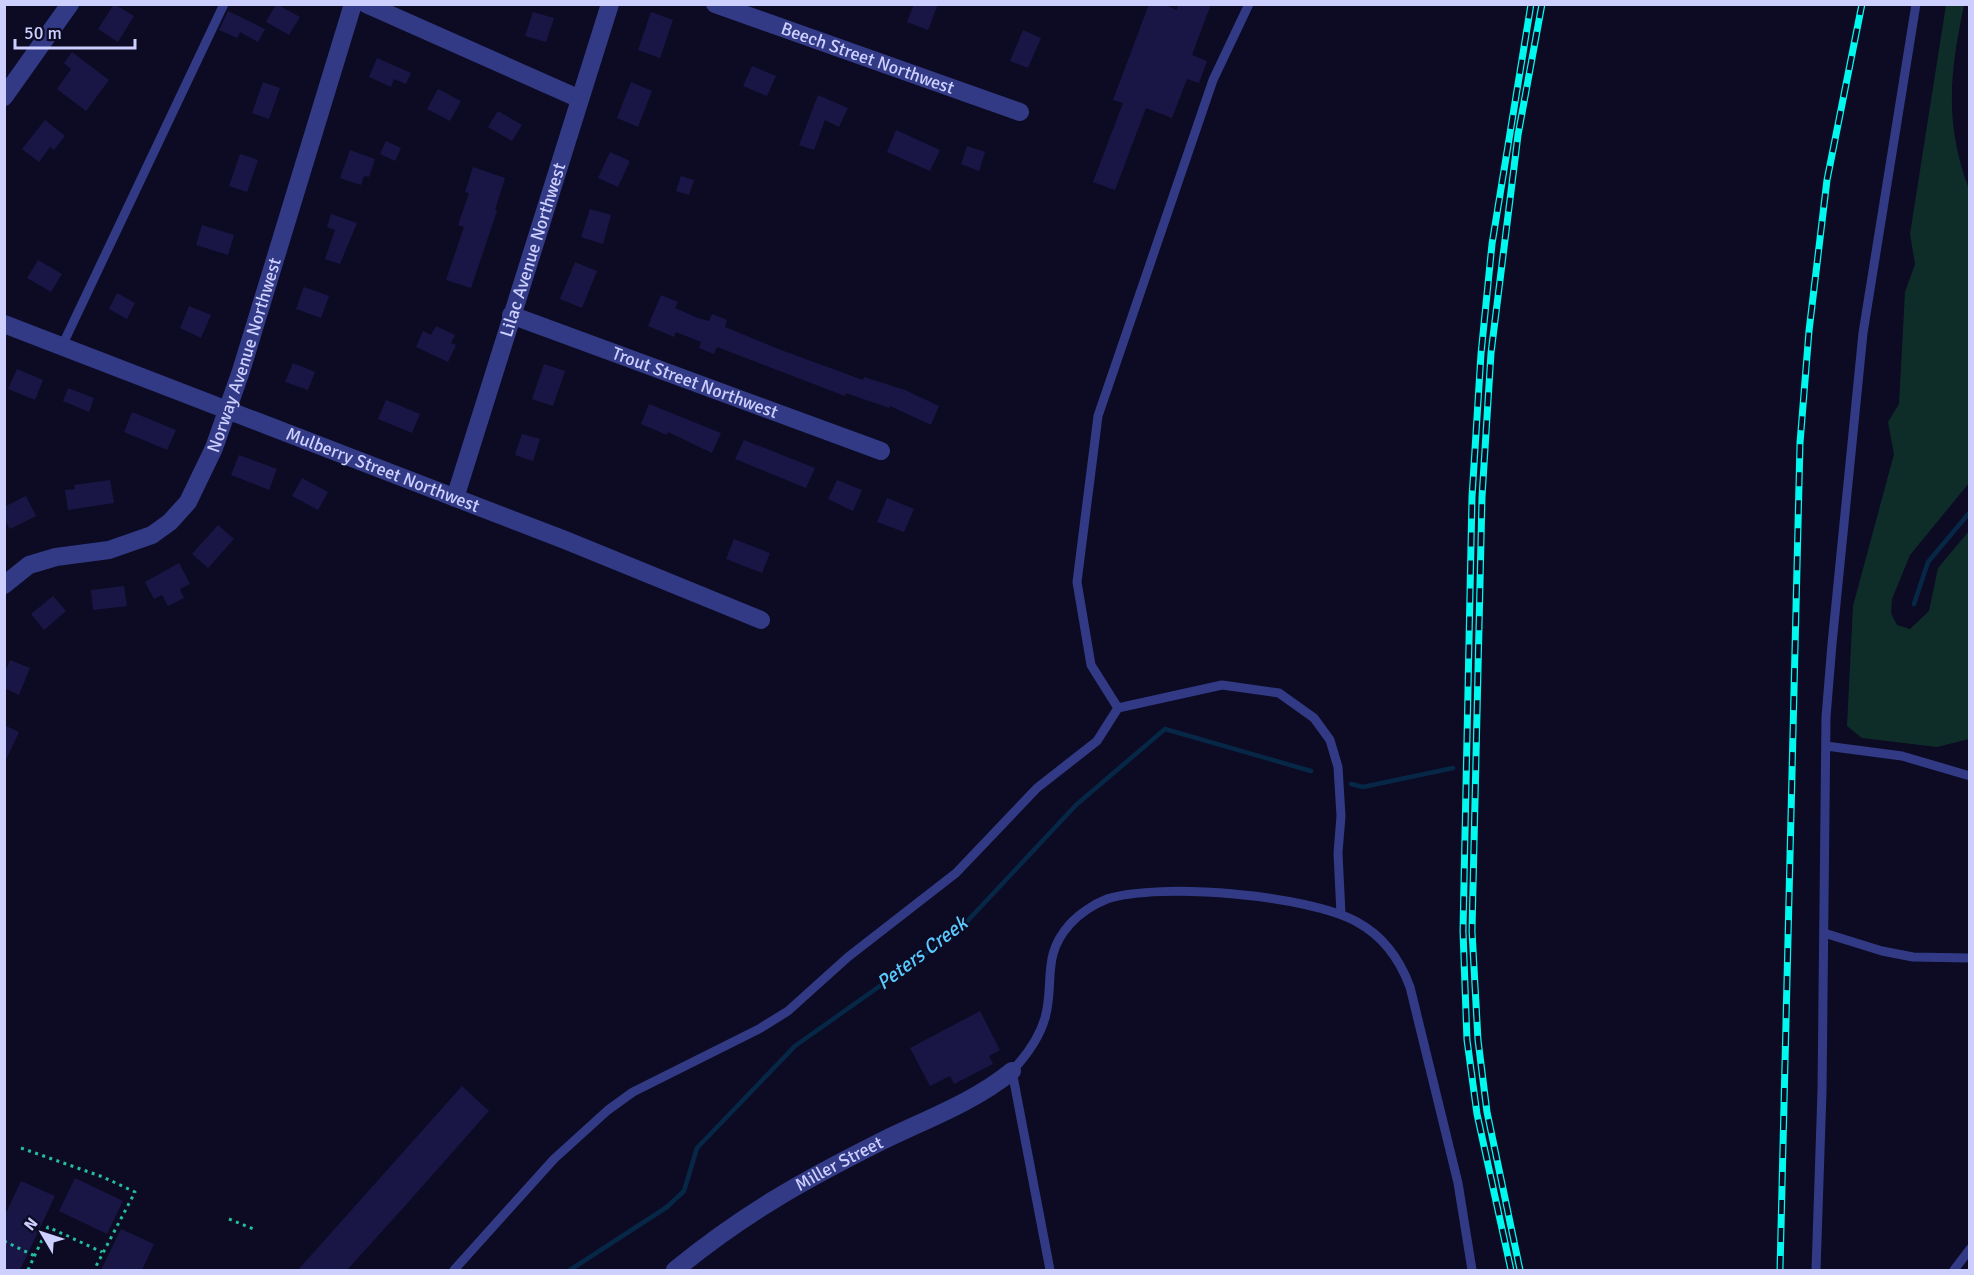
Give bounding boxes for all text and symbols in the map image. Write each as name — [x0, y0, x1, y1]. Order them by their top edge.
scale bar — [15, 12, 135, 50]
street label: Beech Street Northwest — [778, 17, 957, 99]
text: 50 m — [24, 22, 62, 44]
street label: Lilac Avenue Northwest — [495, 160, 571, 340]
street label: Norway Avenue Northwest — [202, 255, 286, 455]
street label: Trout Street Northwest — [609, 342, 781, 423]
street label: Mulberry Street Northwest — [283, 423, 483, 517]
water label: Peters Creek — [872, 910, 974, 995]
street label: Miller Street — [791, 1131, 887, 1196]
north arrow — [12, 1203, 72, 1263]
text: N — [20, 1214, 42, 1235]

